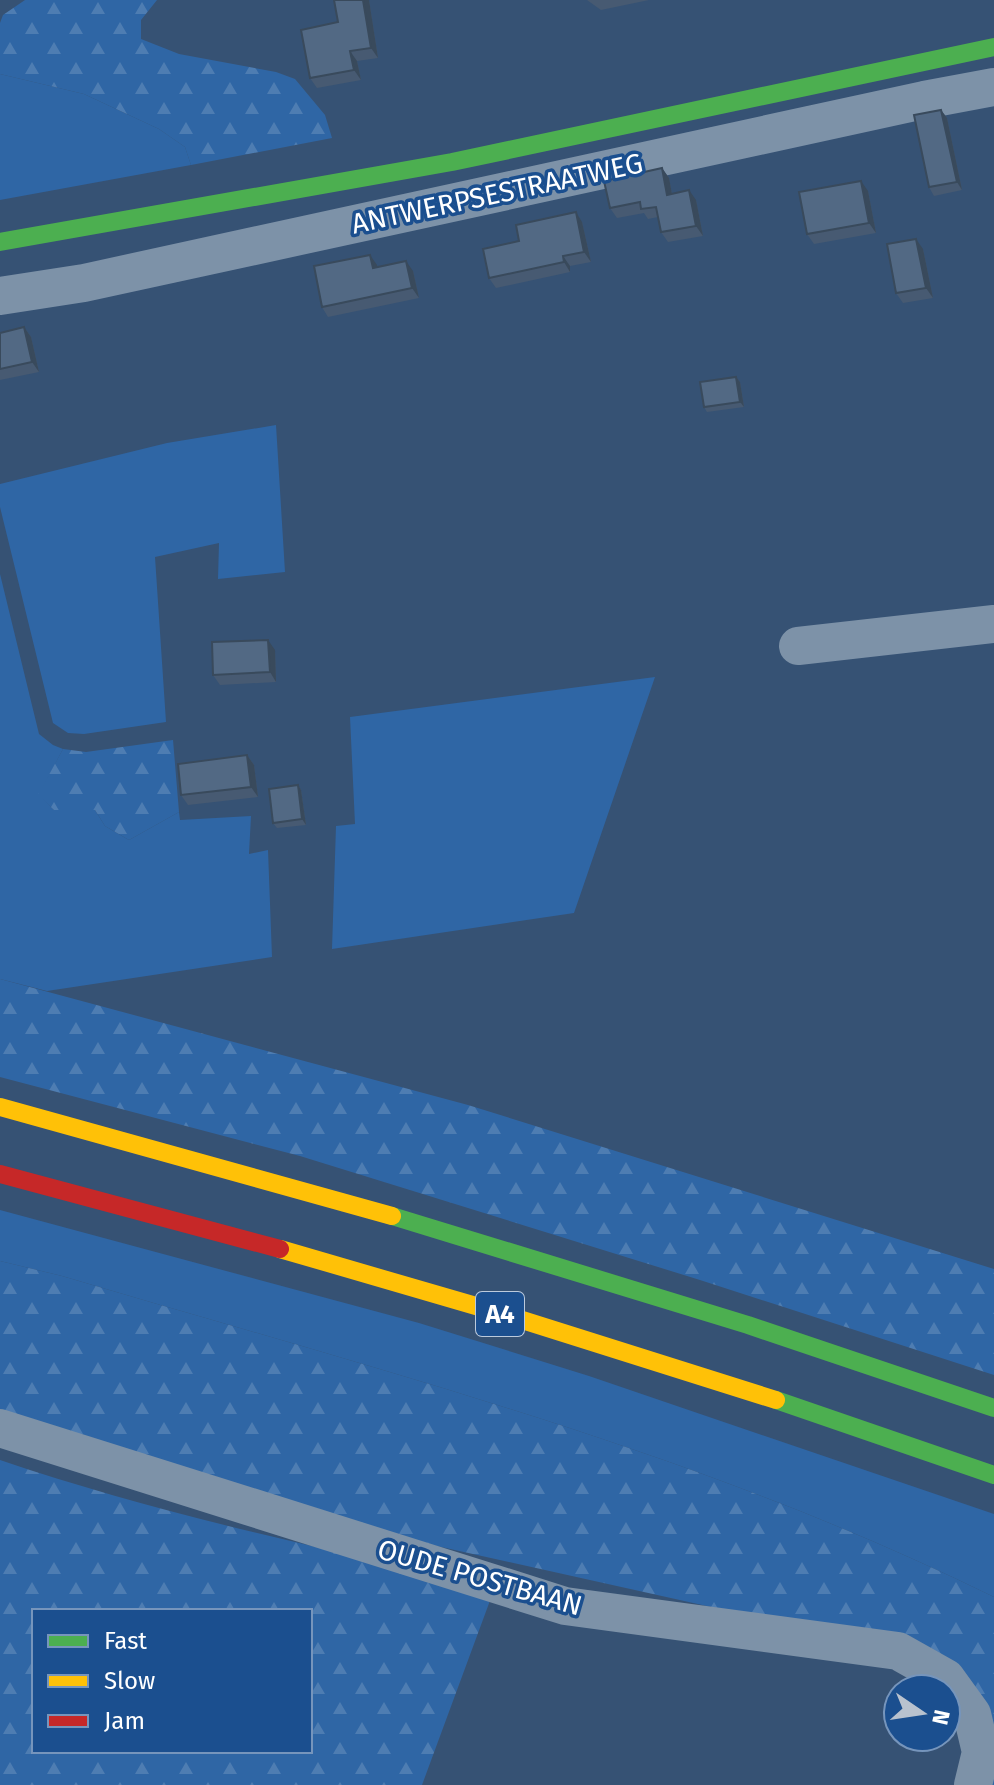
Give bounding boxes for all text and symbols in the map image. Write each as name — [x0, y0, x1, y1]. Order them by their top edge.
street label: ANTWERPSESTRAATWEG — [348, 146, 646, 241]
road number: A4 — [476, 1292, 524, 1336]
street label: OUDE POSTBAAN — [374, 1533, 586, 1622]
legend — [32, 1609, 312, 1753]
text: Fast — [104, 1627, 147, 1655]
text: Slow — [104, 1667, 155, 1695]
north arrow — [882, 1673, 962, 1753]
text: Jam — [104, 1707, 145, 1735]
text: N — [926, 1707, 956, 1728]

